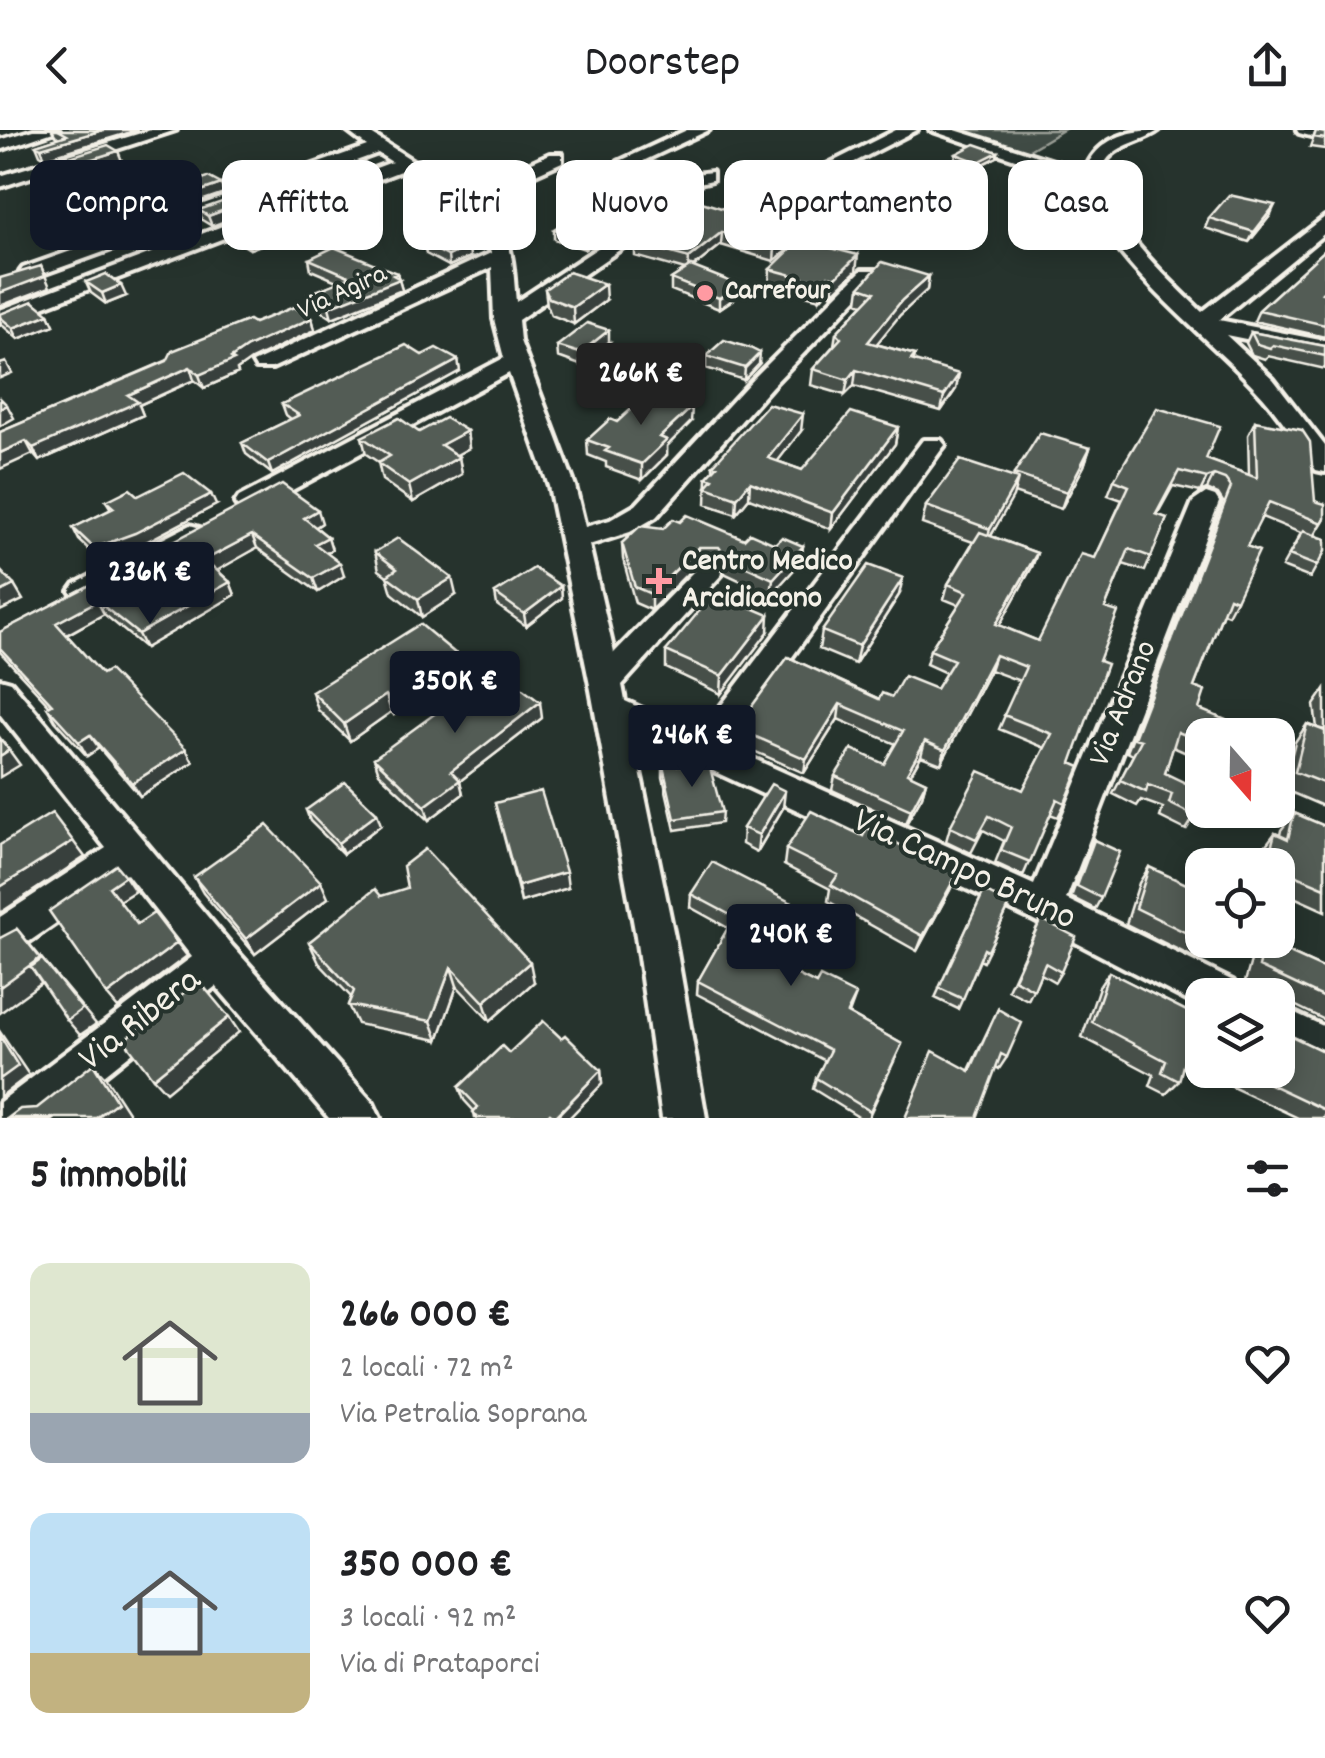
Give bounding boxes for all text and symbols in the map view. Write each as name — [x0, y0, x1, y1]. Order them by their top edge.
text: Doorstep — [584, 33, 741, 97]
icon: back — [30, 38, 85, 93]
icon: share — [1240, 38, 1295, 93]
chip: Compra — [30, 160, 202, 250]
chip: Affitta — [222, 160, 383, 250]
chip: Filtri — [403, 160, 536, 250]
chip: Nuovo — [556, 160, 704, 250]
chip: Appartamento — [724, 160, 988, 250]
chip: Casa — [1008, 160, 1143, 250]
street label: Via Agira — [292, 256, 395, 332]
place label: Carrefour — [725, 273, 830, 313]
marker: Carrefour — [694, 282, 716, 304]
pin: 266K € — [560, 343, 722, 428]
text: 266K € — [598, 352, 684, 398]
place label: Centro Medico Arcidiacono — [682, 540, 853, 623]
pin: 236K € — [69, 542, 231, 627]
text: 236K € — [108, 551, 192, 597]
marker: Centro Medico Arcidiacono — [646, 568, 672, 594]
street label: Via Adrano — [1079, 634, 1171, 774]
pin: 350K € — [374, 651, 536, 736]
text: 350K € — [412, 660, 498, 706]
pin: 246K € — [611, 705, 773, 790]
text: 246K € — [651, 714, 733, 760]
north arrow — [1185, 718, 1295, 828]
map controls — [1185, 718, 1295, 1088]
street label: Via Campo Bruno — [843, 795, 1085, 947]
button: locate — [1185, 848, 1295, 958]
pin: 240K € — [710, 904, 872, 989]
text: 240K € — [749, 913, 833, 959]
street label: Via Ribera — [68, 955, 215, 1086]
button: layers — [1185, 978, 1295, 1088]
text: 5 immobili — [30, 1148, 187, 1208]
icon: filters — [1240, 1151, 1295, 1206]
text: 266 000 € — [340, 1287, 511, 1347]
icon: home — [110, 1303, 230, 1423]
icon: heart — [1240, 1336, 1295, 1391]
text: 2 locali · 72 m² — [340, 1347, 514, 1393]
text: Via Petralia Soprana — [340, 1393, 586, 1439]
text: 350 000 € — [340, 1537, 512, 1597]
icon: home — [110, 1553, 230, 1673]
icon: heart — [1240, 1586, 1295, 1641]
text: 3 locali · 92 m² — [340, 1597, 516, 1643]
text: Via di Prataporci — [340, 1643, 540, 1689]

